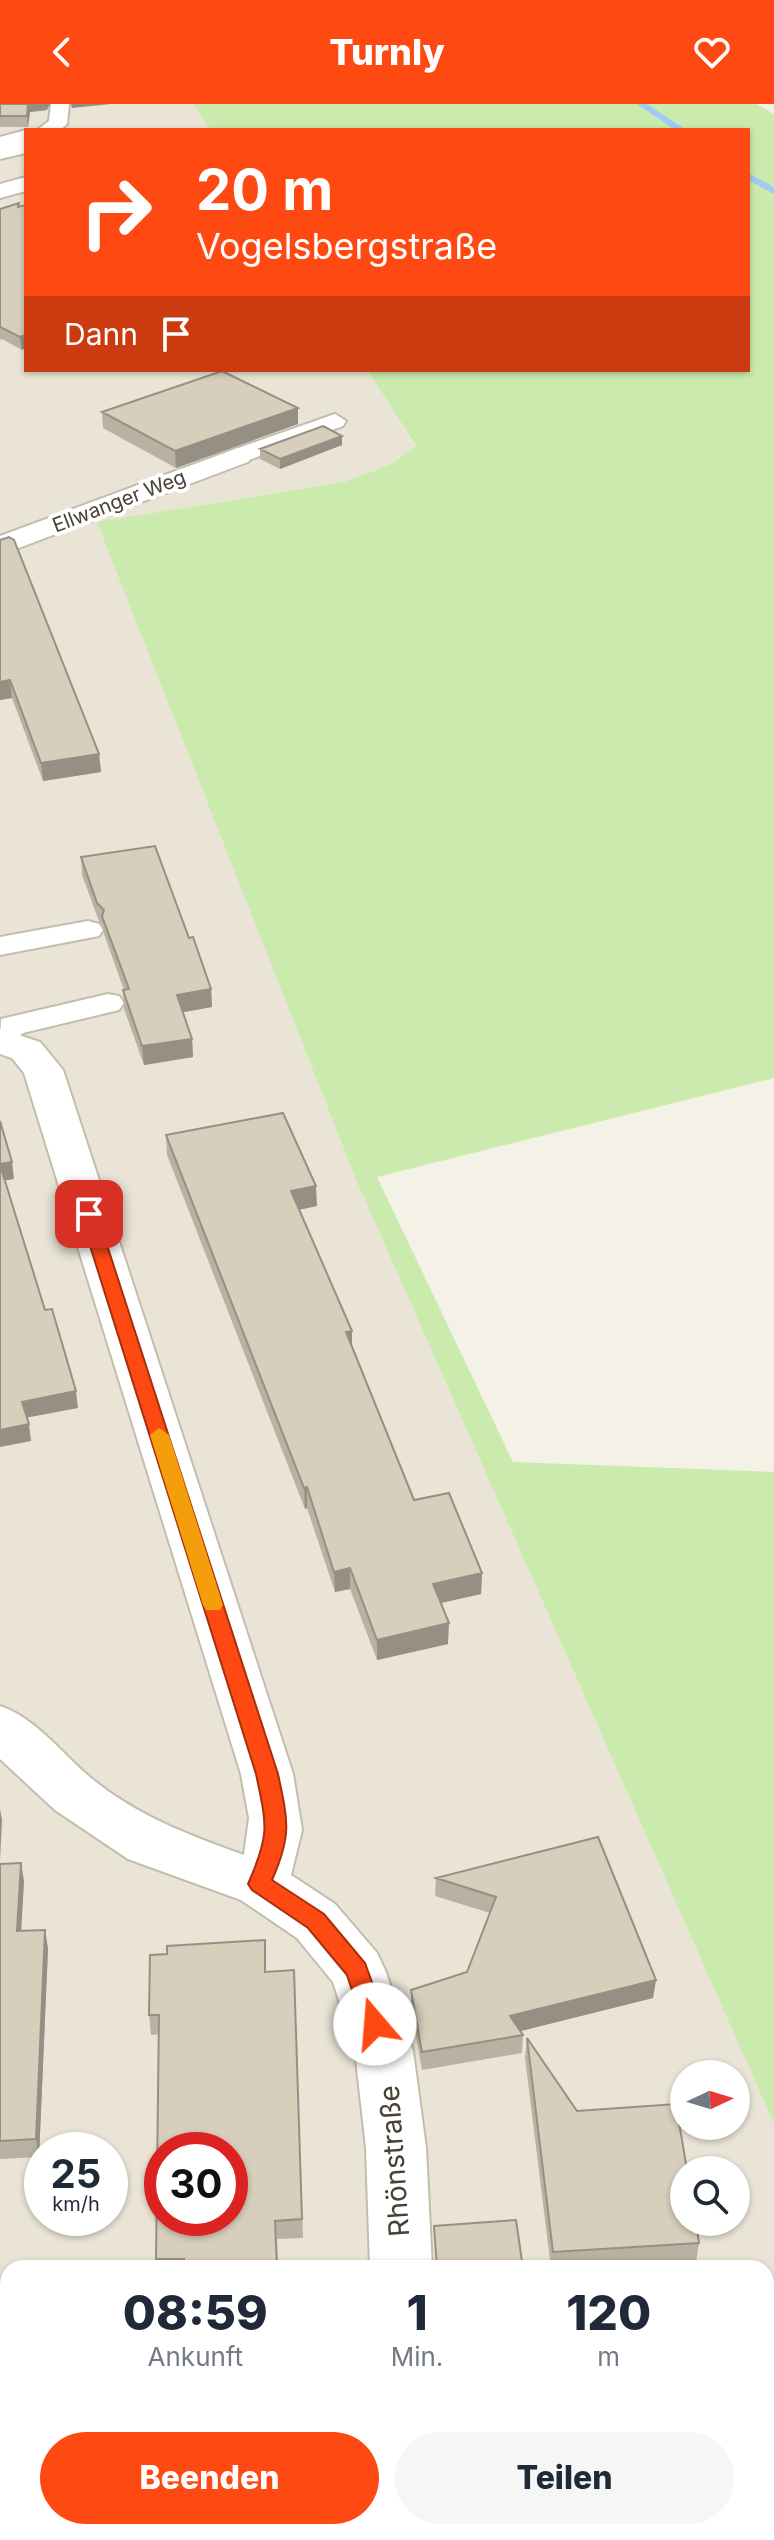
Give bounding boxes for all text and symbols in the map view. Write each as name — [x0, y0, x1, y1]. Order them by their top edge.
icon: back — [40, 30, 84, 74]
text: Turnly — [329, 30, 445, 74]
icon: heart — [690, 30, 734, 74]
text: 20 m — [196, 156, 333, 224]
icon: right — [64, 160, 168, 264]
text: Vogelsbergstraße — [196, 224, 497, 268]
icon: arrive — [154, 312, 198, 356]
text: Dann — [64, 316, 138, 352]
street label: Ellwanger Weg — [49, 465, 189, 537]
pin — [55, 1180, 123, 1248]
icon: arrive — [67, 1192, 111, 1236]
position arrow — [333, 1982, 417, 2066]
north arrow — [670, 2060, 750, 2140]
map controls — [670, 2060, 750, 2236]
street label: Rhönstraße — [372, 2084, 416, 2238]
speed limit sign: 30 — [144, 2132, 248, 2236]
text: 25 — [51, 2149, 101, 2198]
button: search — [670, 2156, 750, 2236]
text: km/h — [52, 2192, 100, 2216]
text: 08:59 — [123, 2283, 268, 2342]
text: 1 — [406, 2283, 428, 2342]
text: 120 — [566, 2283, 651, 2342]
text: Ankunft — [148, 2341, 243, 2372]
text: Min. — [391, 2341, 443, 2372]
text: m — [597, 2341, 620, 2372]
button: Beenden — [40, 2432, 379, 2524]
button: Teilen — [395, 2432, 734, 2524]

